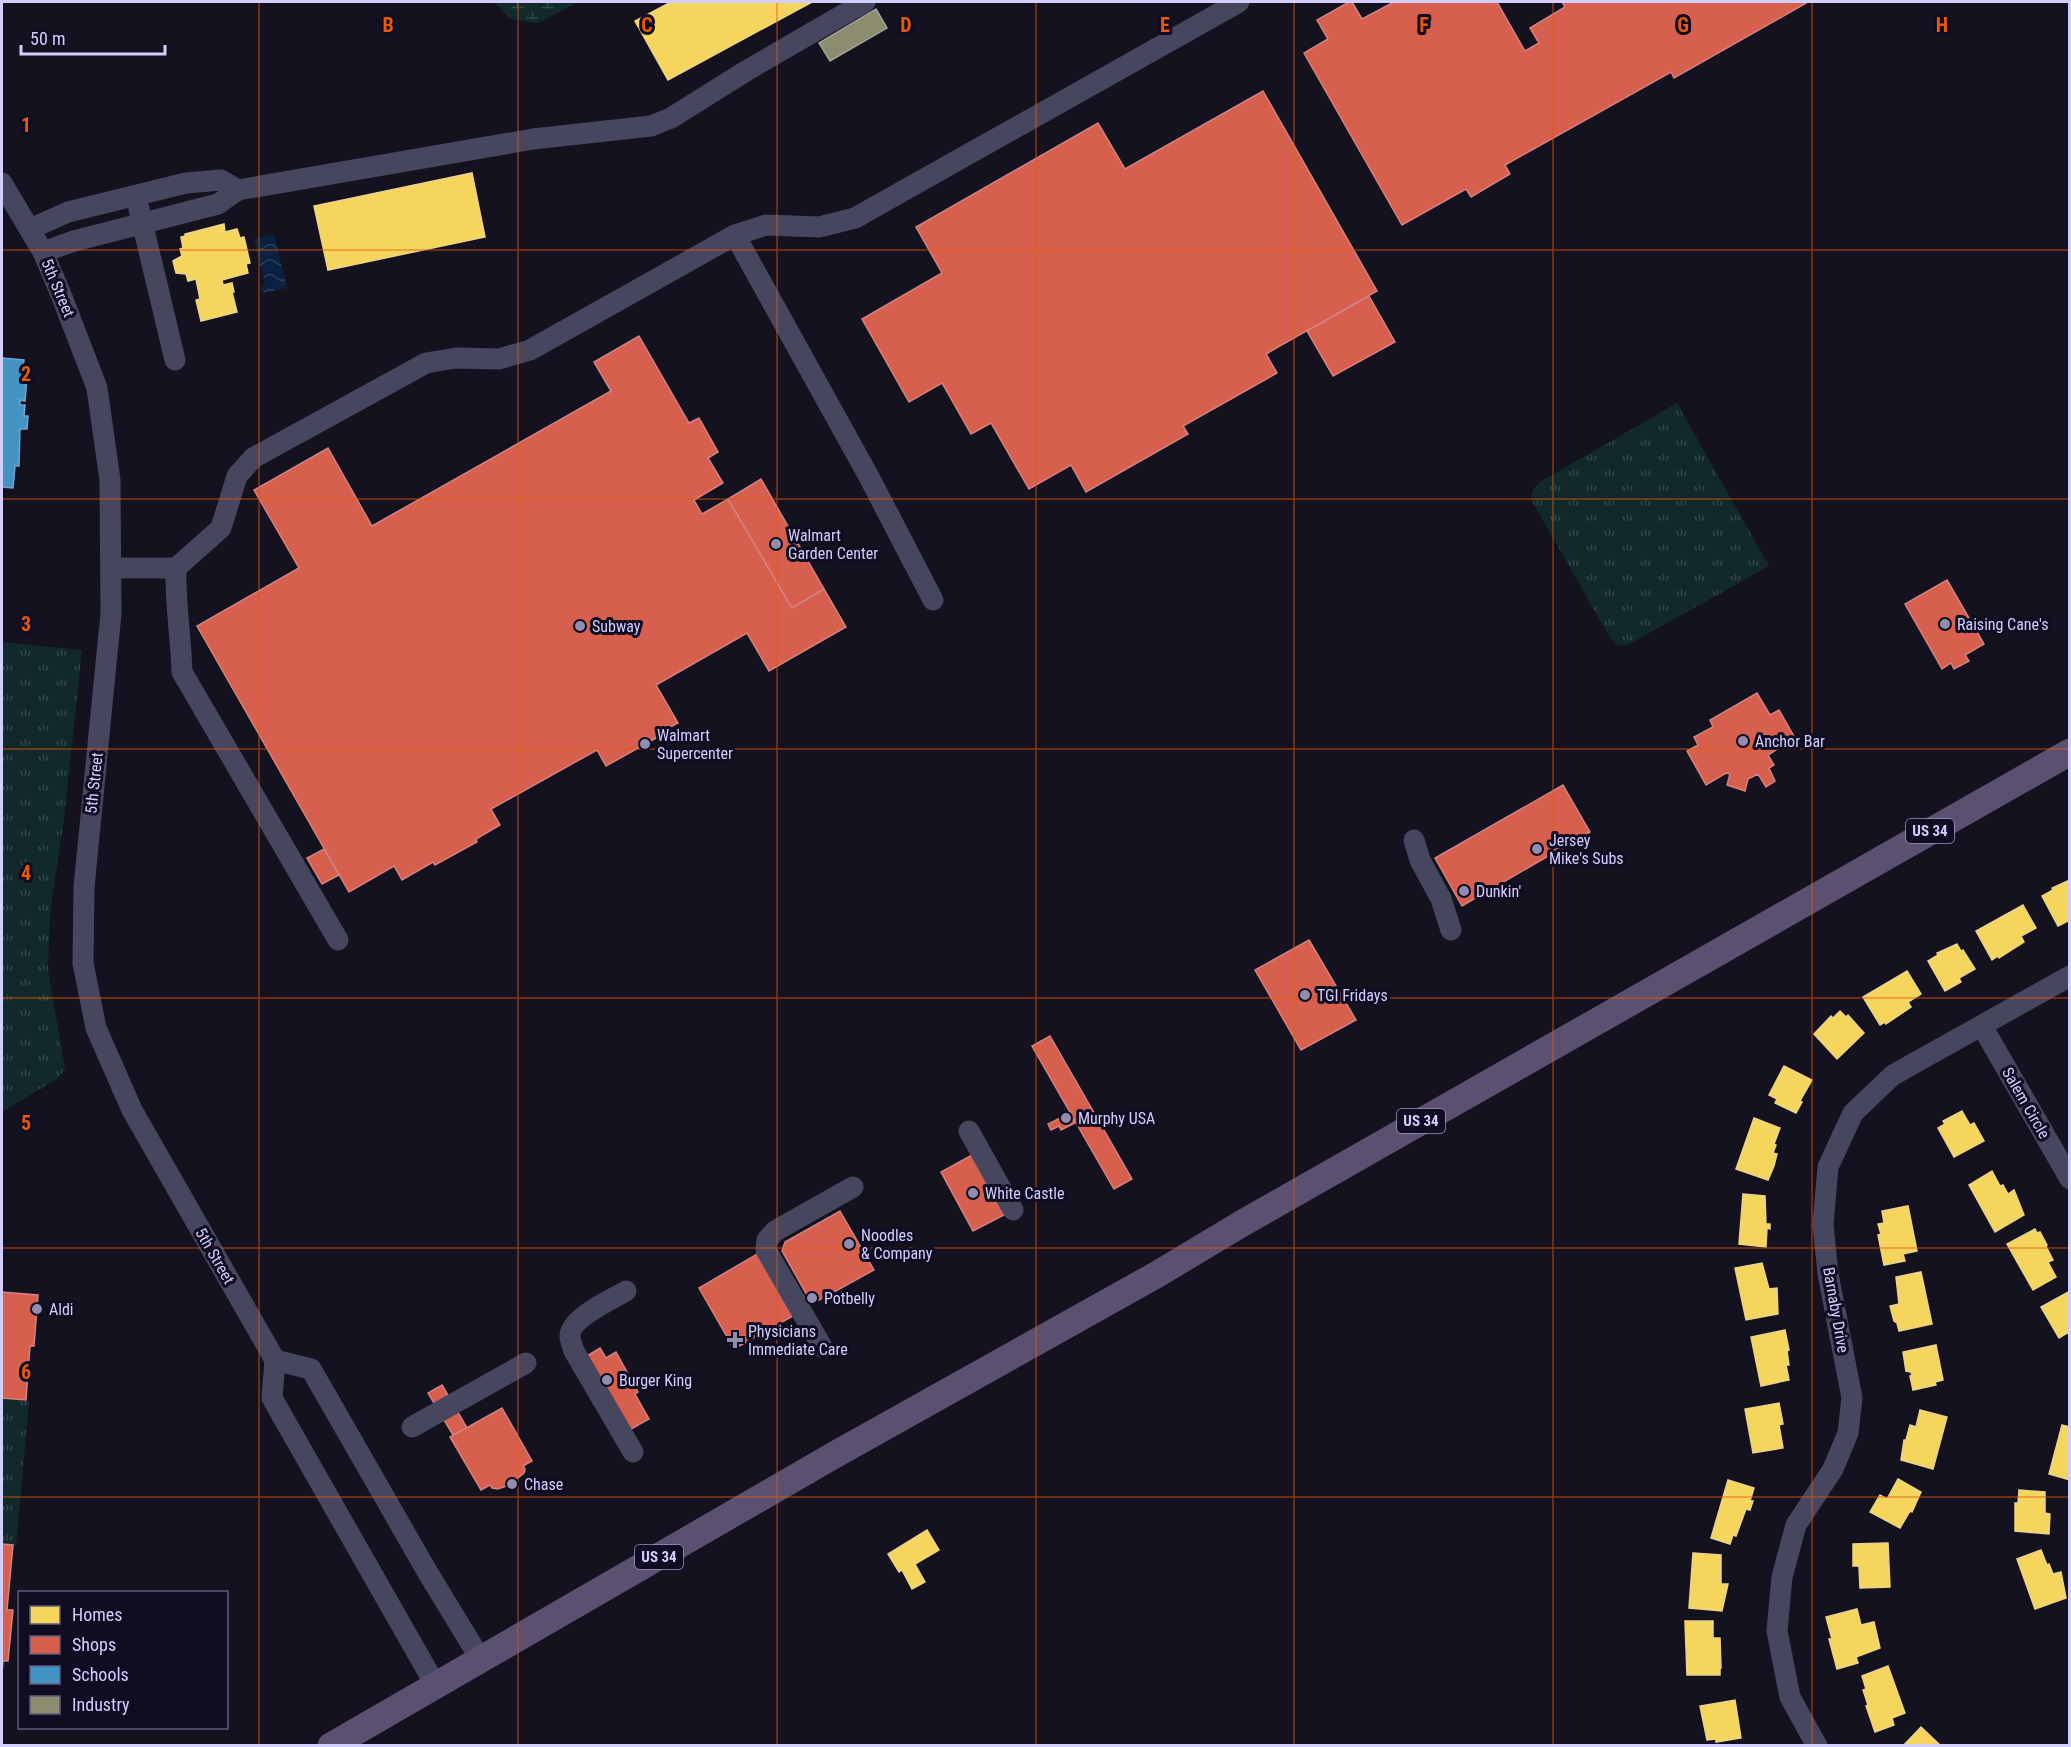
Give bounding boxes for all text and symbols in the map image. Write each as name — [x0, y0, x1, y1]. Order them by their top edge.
text: B — [382, 13, 394, 37]
text: C — [641, 13, 653, 37]
text: D — [900, 13, 912, 37]
text: E — [1160, 13, 1170, 37]
text: F — [1419, 13, 1429, 37]
text: G — [1677, 13, 1689, 37]
text: H — [1936, 13, 1948, 37]
scale bar — [21, 18, 165, 56]
text: 50 m — [30, 28, 65, 49]
text: 1 — [21, 113, 31, 137]
street label: 5th Street — [37, 256, 79, 320]
text: 2 — [21, 362, 31, 386]
place label: Walmart Garden Center — [788, 526, 878, 563]
marker: Walmart Garden Center — [769, 537, 783, 551]
text: 3 — [21, 612, 31, 636]
place label: Raising Cane's — [1957, 615, 2048, 634]
place label: Subway — [592, 617, 641, 636]
marker: Raising Cane's — [1938, 617, 1952, 631]
marker: Subway — [573, 619, 587, 633]
place label: Walmart Supercenter — [657, 726, 733, 763]
place label: Anchor Bar — [1755, 732, 1825, 751]
marker: Anchor Bar — [1736, 734, 1750, 748]
marker: Walmart Supercenter — [638, 737, 652, 751]
street label: 5th Street — [81, 751, 107, 815]
road number: US 34 — [1906, 819, 1954, 843]
place label: Jersey Mike's Subs — [1549, 831, 1624, 868]
marker: Jersey Mike's Subs — [1530, 842, 1544, 856]
text: 4 — [21, 861, 31, 885]
place label: Dunkin' — [1476, 882, 1521, 901]
marker: Dunkin' — [1457, 884, 1471, 898]
place label: TGI Fridays — [1317, 986, 1388, 1005]
marker: TGI Fridays — [1298, 988, 1312, 1002]
street label: Salem Circle — [1998, 1064, 2054, 1142]
place label: Murphy USA — [1078, 1109, 1155, 1128]
road number: US 34 — [1397, 1109, 1445, 1133]
text: 5 — [21, 1111, 31, 1135]
marker: Murphy USA — [1059, 1111, 1073, 1125]
place label: White Castle — [985, 1184, 1064, 1203]
marker: White Castle — [966, 1186, 980, 1200]
street label: 5th Street — [191, 1225, 239, 1288]
place label: Noodles & Company — [861, 1226, 933, 1263]
marker: Noodles & Company — [842, 1237, 856, 1251]
street label: Barnaby Drive — [1819, 1266, 1853, 1354]
place label: Potbelly — [824, 1289, 875, 1308]
marker: Potbelly — [805, 1291, 819, 1305]
place label: Aldi — [49, 1300, 74, 1319]
marker: Aldi — [30, 1302, 44, 1316]
place label: Physicians Immediate Care — [748, 1322, 848, 1359]
marker: Physicians Immediate Care — [726, 1331, 744, 1349]
text: 6 — [21, 1360, 31, 1384]
place label: Burger King — [619, 1371, 692, 1390]
marker: Burger King — [600, 1373, 614, 1387]
place label: Chase — [524, 1475, 563, 1494]
marker: Chase — [505, 1477, 519, 1491]
road number: US 34 — [635, 1545, 683, 1569]
legend — [18, 1591, 228, 1729]
text: Homes — [72, 1604, 122, 1625]
text: Shops — [72, 1634, 116, 1655]
text: Schools — [72, 1664, 129, 1685]
text: Industry — [72, 1694, 130, 1715]

